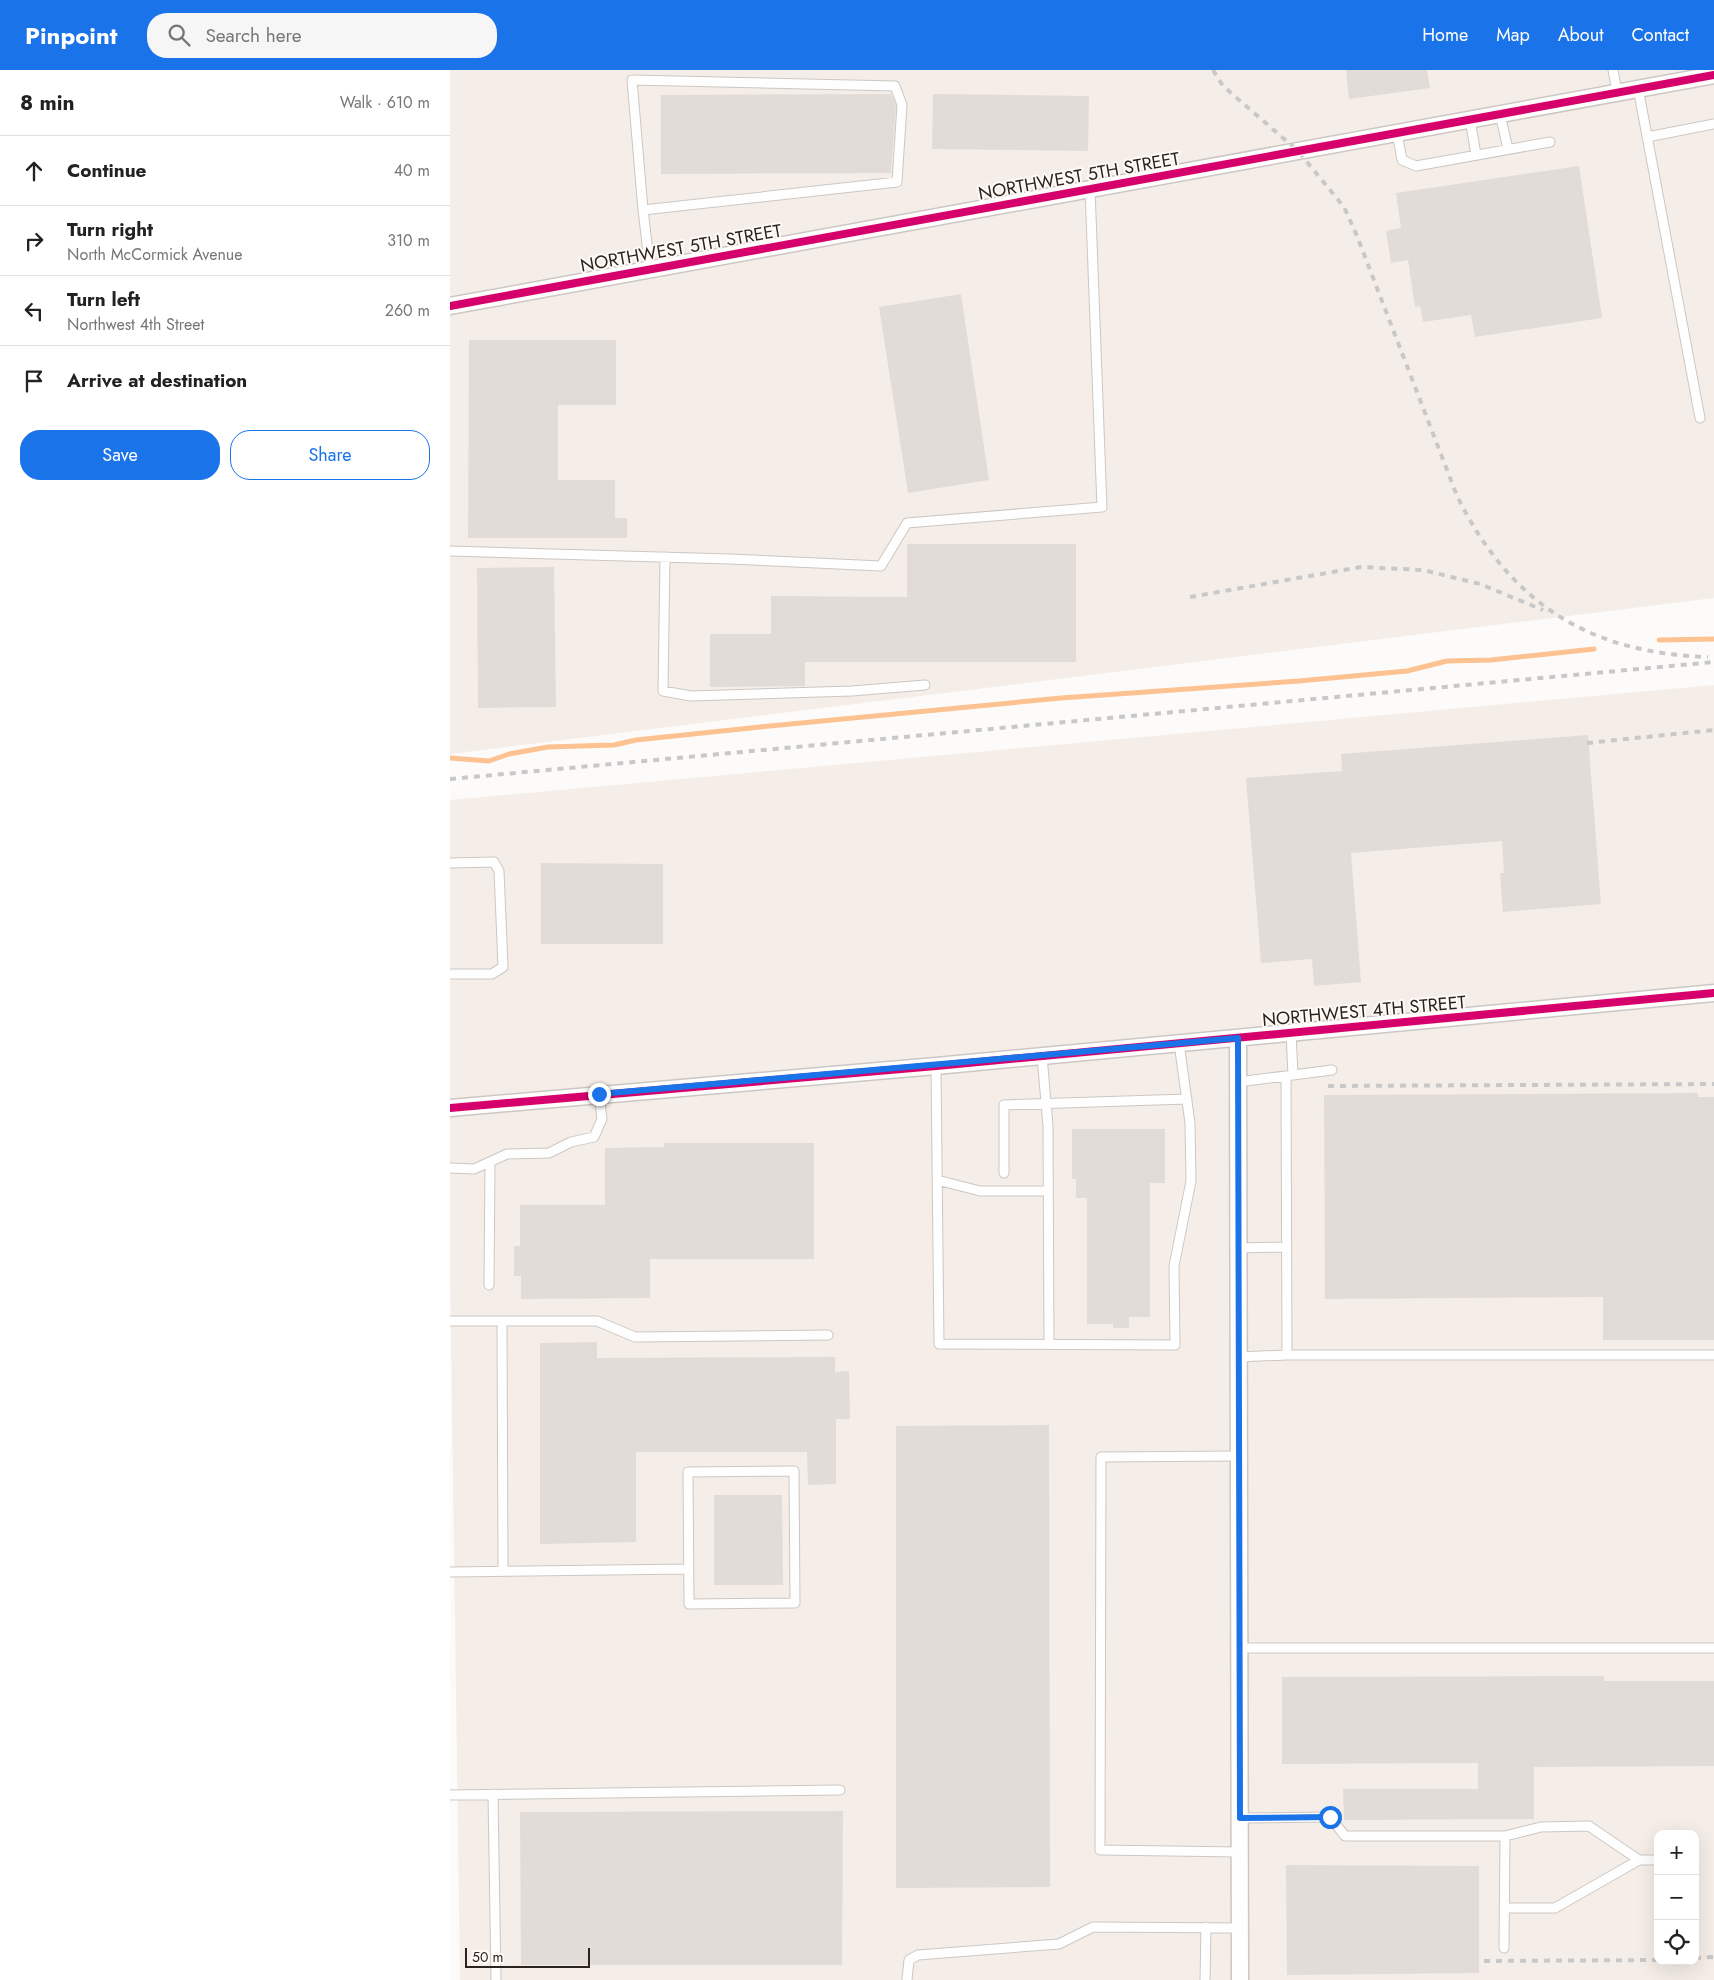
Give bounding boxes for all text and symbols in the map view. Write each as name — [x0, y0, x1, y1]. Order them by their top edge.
search box — [147, 13, 497, 58]
text: Pinpoint — [25, 18, 117, 53]
icon: search — [165, 21, 193, 49]
text: Search here — [205, 22, 302, 49]
text: Home — [1422, 22, 1468, 48]
text: Map — [1496, 22, 1530, 48]
text: About — [1558, 22, 1603, 48]
text: Contact — [1631, 22, 1689, 48]
text: 8 min — [20, 88, 75, 118]
text: Walk · 610 m — [340, 91, 430, 114]
street label: NORTHWEST 5TH STREET — [976, 145, 1182, 207]
icon: ahead — [20, 157, 48, 185]
text: Continue — [67, 157, 146, 184]
text: 40 m — [394, 159, 430, 182]
text: Turn right — [67, 216, 153, 243]
street label: NORTHWEST 5TH STREET — [578, 217, 784, 279]
icon: right — [20, 227, 48, 255]
text: 310 m — [387, 229, 430, 252]
text: North McCormick Avenue — [67, 243, 242, 266]
text: Turn left — [67, 286, 140, 313]
icon: left — [20, 297, 48, 325]
text: 260 m — [385, 299, 430, 322]
text: Northwest 4th Street — [67, 313, 204, 336]
icon: arrive — [20, 367, 48, 395]
text: Arrive at destination — [67, 367, 247, 394]
button: Save — [20, 430, 220, 480]
button: Share — [230, 430, 430, 480]
street label: NORTHWEST 4TH STREET — [1261, 989, 1468, 1033]
route end — [588, 1083, 611, 1106]
route start — [1319, 1806, 1342, 1829]
map controls — [1654, 1830, 1699, 1965]
button: + — [1654, 1830, 1699, 1875]
button: − — [1654, 1875, 1699, 1920]
button: locate — [1654, 1920, 1699, 1965]
scale bar — [465, 1945, 590, 1968]
text: 50 m — [472, 1947, 503, 1967]

